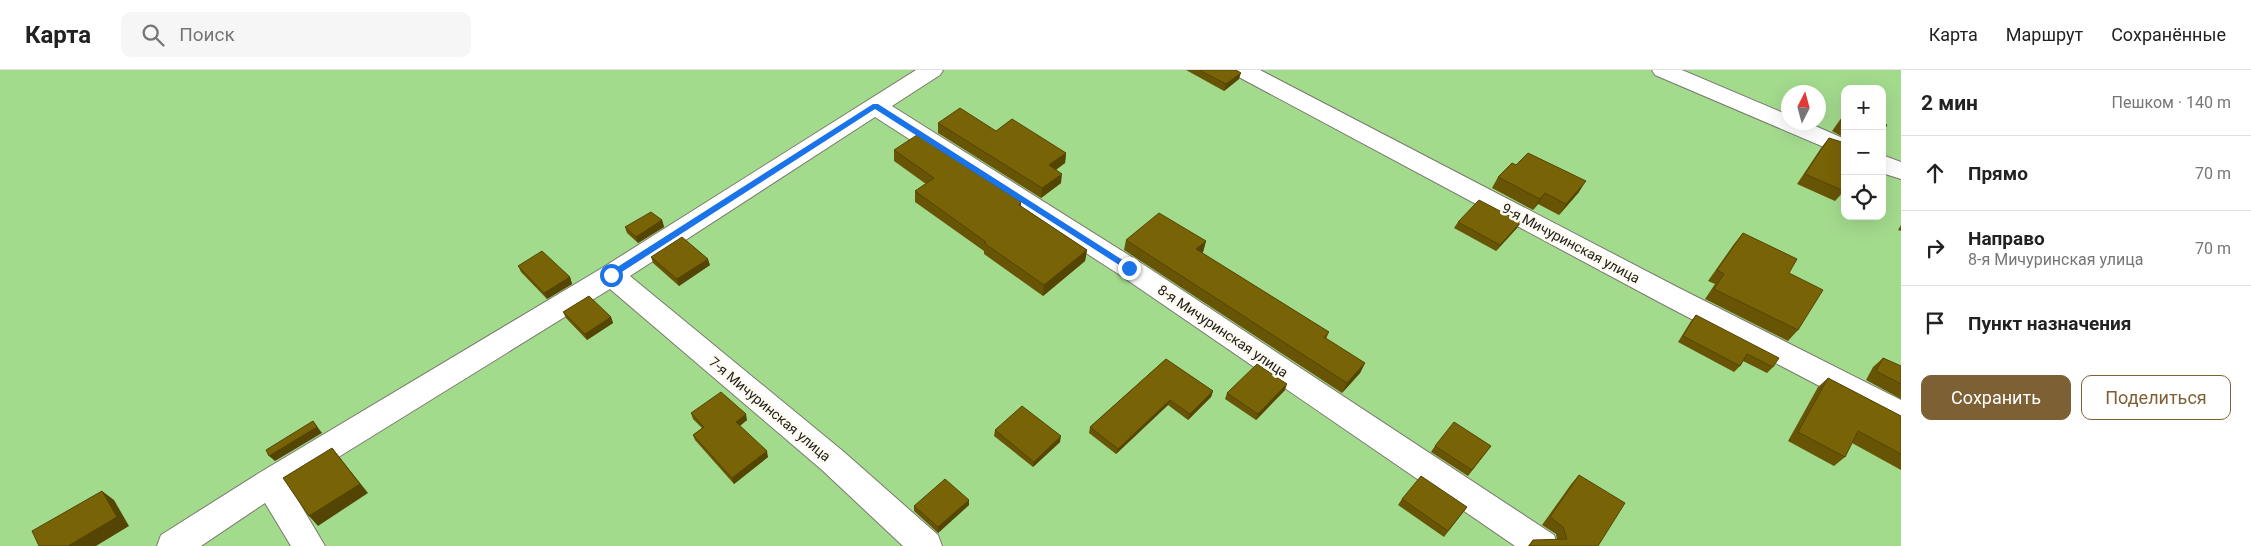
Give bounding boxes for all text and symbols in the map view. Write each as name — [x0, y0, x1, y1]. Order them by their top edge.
search box — [121, 12, 471, 57]
text: Карта — [25, 21, 91, 49]
icon: search — [139, 21, 167, 49]
text: Поиск — [179, 23, 235, 46]
text: Карта — [1929, 24, 1978, 45]
text: Маршрут — [2006, 24, 2083, 45]
text: Сохранённые — [2111, 24, 2226, 45]
north arrow — [1781, 85, 1826, 130]
map controls — [1841, 85, 1886, 220]
button: + — [1841, 85, 1886, 130]
text: 2 мин — [1921, 91, 1978, 115]
text: Пешком · 140 m — [2112, 93, 2231, 112]
button: − — [1841, 130, 1886, 175]
icon: ahead — [1921, 159, 1949, 187]
text: Прямо — [1968, 162, 2028, 185]
text: 70 m — [2195, 164, 2231, 183]
button: locate — [1841, 175, 1886, 220]
street label: 9-я Мичуринская улица — [1499, 200, 1643, 286]
text: Направо — [1968, 227, 2045, 250]
icon: right — [1921, 234, 1949, 262]
text: 70 m — [2195, 239, 2231, 258]
text: 8-я Мичуринская улица — [1968, 250, 2143, 269]
route end — [1118, 257, 1141, 280]
route start — [600, 264, 623, 287]
street label: 8-я Мичуринская улица — [1155, 281, 1291, 381]
icon: arrive — [1921, 309, 1949, 337]
text: Пункт назначения — [1968, 312, 2131, 335]
street label: 7-я Мичуринская улица — [706, 354, 834, 464]
button: Сохранить — [1921, 375, 2071, 420]
button: Поделиться — [2081, 375, 2231, 420]

